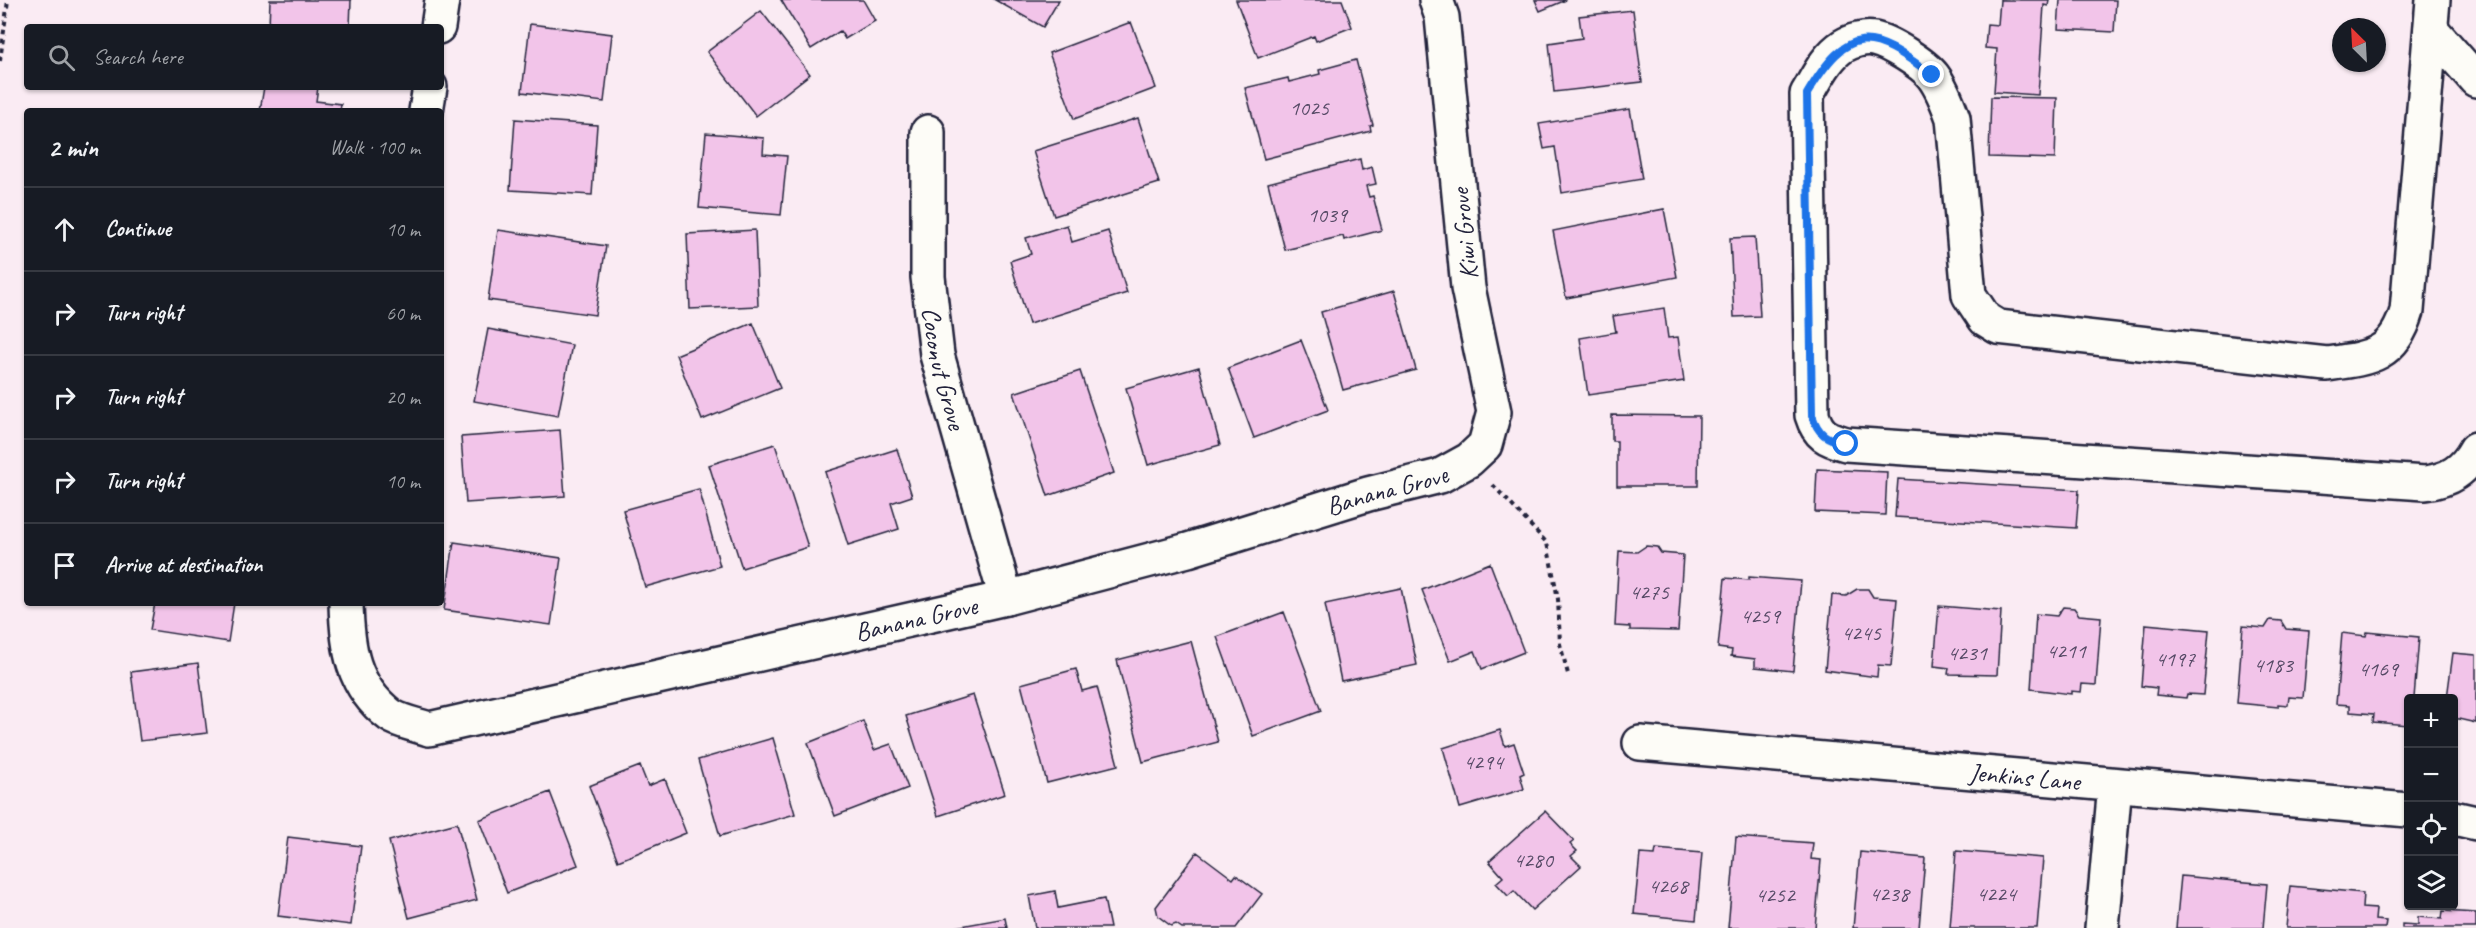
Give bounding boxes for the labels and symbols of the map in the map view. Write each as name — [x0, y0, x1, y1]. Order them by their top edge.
north arrow — [2332, 18, 2386, 72]
route end — [1918, 61, 1944, 87]
house number: 1025 — [1289, 94, 1330, 122]
street label: Kiwi Grove — [1443, 184, 1486, 281]
house number: 1039 — [1307, 201, 1349, 229]
street label: Coconut Grove — [915, 306, 974, 435]
route start — [1832, 430, 1858, 456]
street label: Banana Grove — [1322, 458, 1455, 523]
house number: 4275 — [1629, 578, 1670, 606]
street label: Banana Grove — [852, 589, 982, 649]
house number: 4259 — [1740, 602, 1782, 630]
house number: 4245 — [1841, 619, 1882, 647]
house number: 4211 — [2046, 637, 2087, 665]
house number: 4231 — [1947, 639, 1988, 667]
house number: 4197 — [2155, 645, 2196, 673]
house number: 4183 — [2253, 651, 2295, 679]
house number: 4169 — [2358, 655, 2400, 683]
house number: 4294 — [1463, 748, 1505, 776]
street label: Jenkins Lane — [1966, 756, 2084, 799]
house number: 4280 — [1513, 846, 1555, 874]
house number: 4268 — [1648, 872, 1690, 900]
house number: 4238 — [1869, 880, 1911, 908]
house number: 4224 — [1976, 880, 2018, 908]
house number: 4252 — [1755, 881, 1797, 909]

